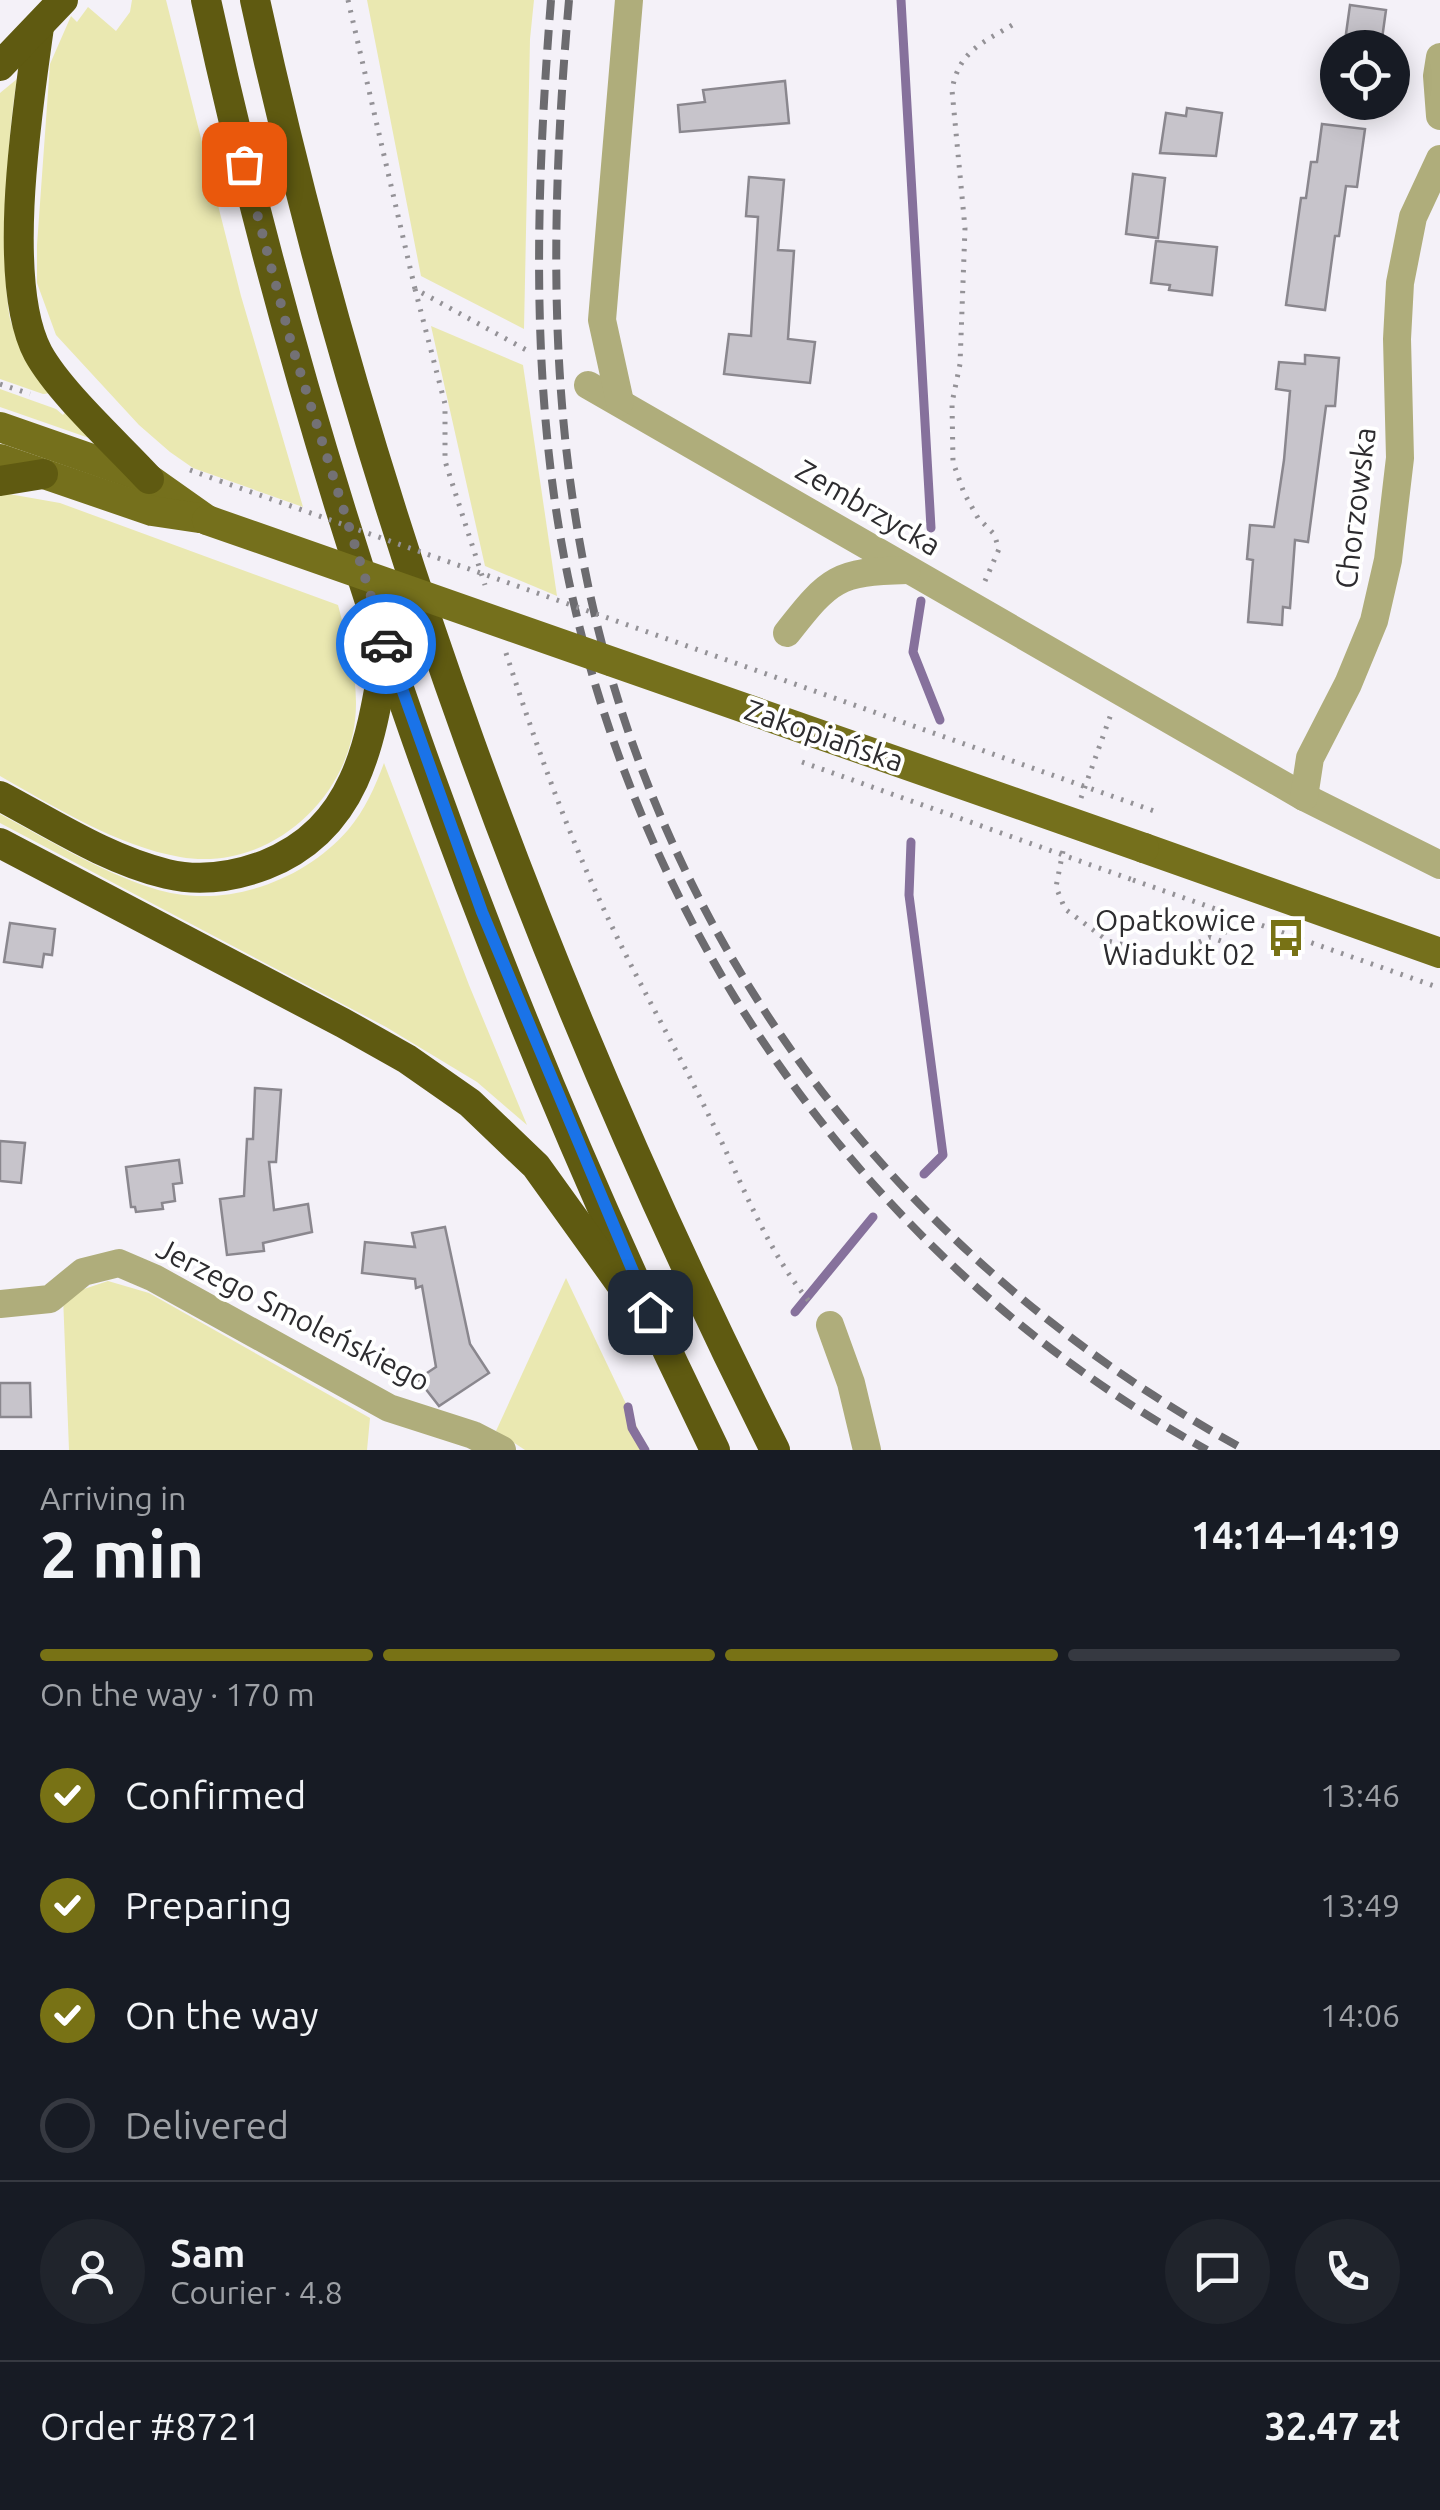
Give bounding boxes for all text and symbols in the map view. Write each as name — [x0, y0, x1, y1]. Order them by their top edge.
map controls — [1320, 30, 1410, 120]
button: locate — [1320, 30, 1410, 120]
pin — [202, 122, 287, 207]
icon: bag — [217, 137, 272, 192]
street label: Chorzowska — [1328, 425, 1382, 591]
street label: Zembrzycka — [790, 452, 947, 562]
courier — [336, 594, 436, 694]
icon: car — [359, 617, 414, 672]
street label: Zakopiańska — [741, 692, 908, 778]
place label: Opatkowice Wiadukt 02 — [1095, 903, 1256, 971]
bus stop icon: Opatkowice Wiadukt 02 — [1265, 917, 1307, 959]
street label: Jerzego Smoleńskiego — [151, 1230, 436, 1398]
pin — [608, 1270, 693, 1355]
icon: home — [623, 1285, 678, 1340]
text: Arriving in — [40, 1480, 186, 1516]
text: 14:14–14:19 — [1191, 1514, 1400, 1556]
text: 2 min — [40, 1517, 204, 1590]
text: On the way · 170 m — [40, 1676, 315, 1712]
icon: check — [40, 1768, 95, 1823]
text: Confirmed — [125, 1774, 306, 1816]
text: 13:46 — [1320, 1777, 1400, 1813]
icon: check — [40, 1878, 95, 1933]
text: Preparing — [125, 1884, 292, 1926]
text: 13:49 — [1320, 1887, 1400, 1923]
icon: check — [40, 1988, 95, 2043]
text: On the way — [125, 1994, 318, 2036]
text: 14:06 — [1320, 1997, 1400, 2033]
text: Delivered — [125, 2104, 289, 2146]
button: person — [40, 2219, 145, 2324]
button: chat — [1165, 2219, 1270, 2324]
button: phone — [1295, 2219, 1400, 2324]
text: Sam — [170, 2232, 245, 2274]
text: Courier · 4.8 — [170, 2274, 343, 2310]
text: Order #8721 — [40, 2405, 261, 2447]
text: 32.47 zł — [1264, 2405, 1400, 2447]

